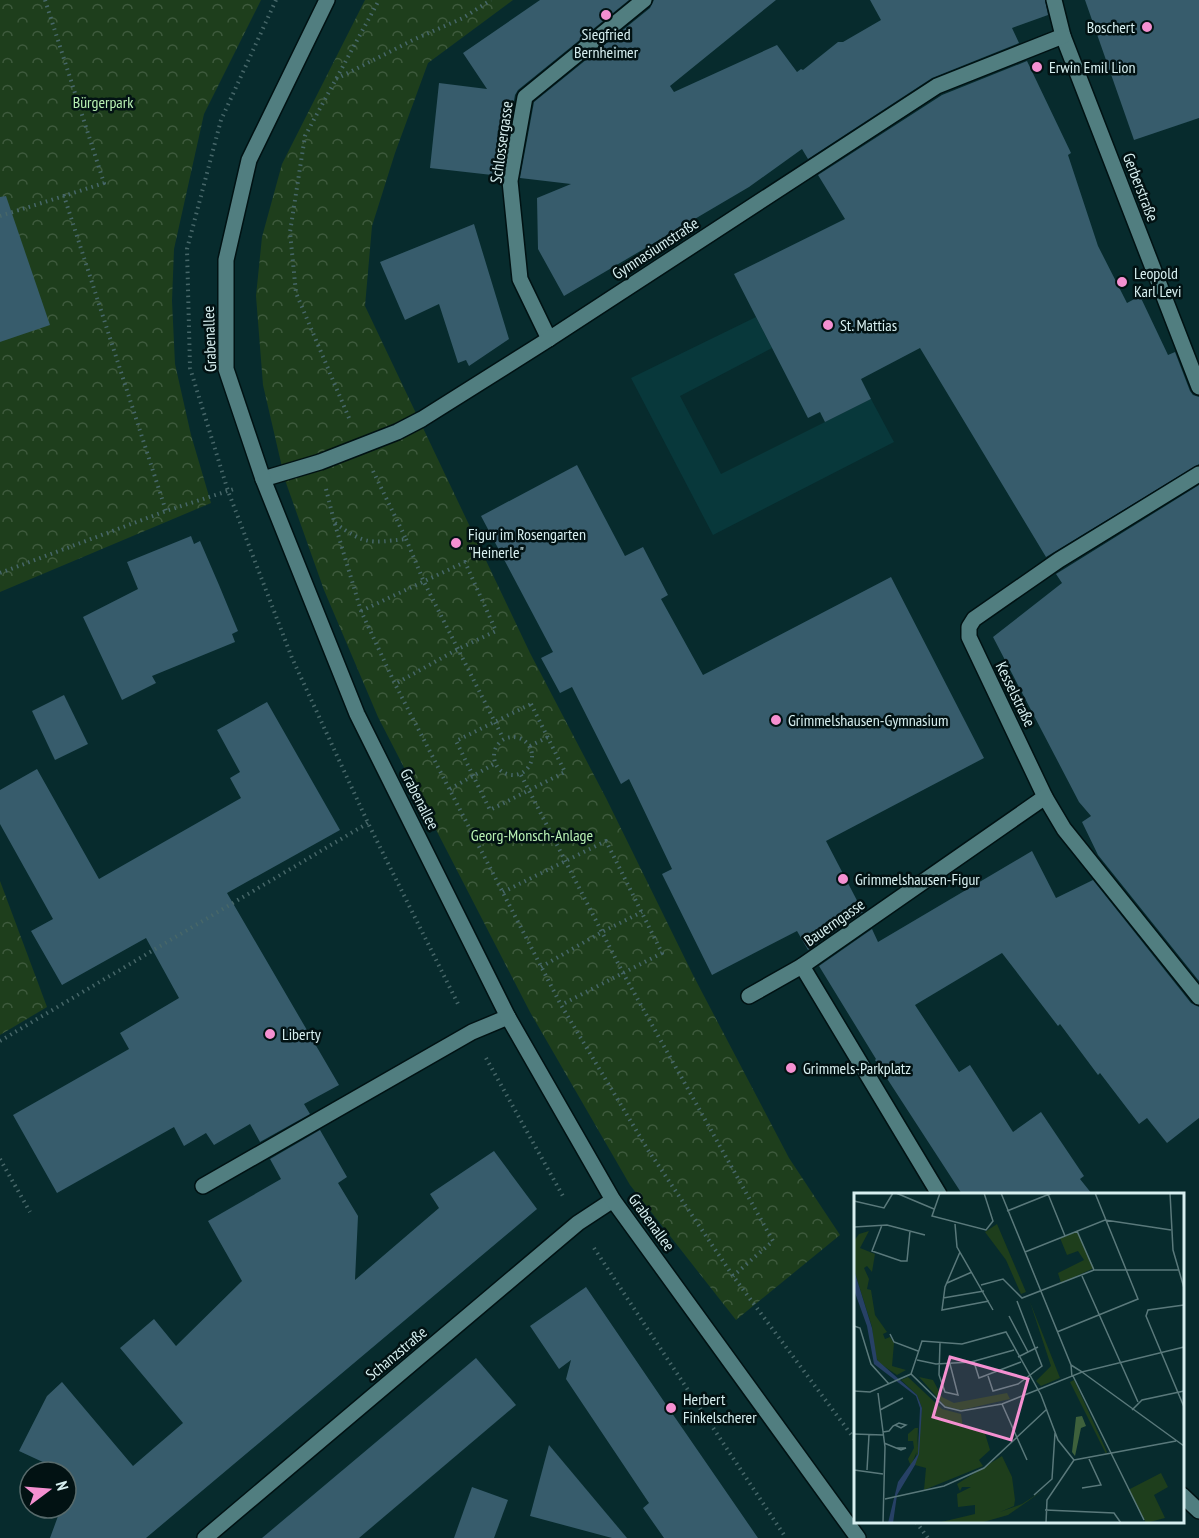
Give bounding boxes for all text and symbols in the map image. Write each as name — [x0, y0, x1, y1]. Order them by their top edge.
marker: Siegfried Bernheimer — [599, 8, 613, 22]
place label: Boschert — [1087, 17, 1136, 37]
marker: Boschert — [1140, 20, 1154, 34]
place label: Siegfried Bernheimer — [574, 24, 639, 62]
place label: Erwin Emil Lion — [1049, 57, 1136, 77]
marker: Erwin Emil Lion — [1030, 60, 1044, 74]
park label: Bürgerpark — [73, 92, 134, 112]
street label: Schlossergasse — [485, 100, 517, 184]
street label: Gerberstraße — [1119, 150, 1163, 224]
street label: Gymnasiumstraße — [608, 213, 702, 283]
place label: Leopold Karl Levi — [1134, 263, 1181, 301]
marker: Leopold Karl Levi — [1115, 275, 1129, 289]
street label: Grabenallee — [198, 306, 220, 372]
place label: St. Mattias — [840, 315, 897, 335]
marker: St. Mattias — [821, 318, 835, 332]
place label: Figur im Rosengarten "Heinerle" — [468, 524, 586, 562]
marker: Figur im Rosengarten "Heinerle" — [449, 536, 463, 550]
street label: Kesselstraße — [992, 658, 1040, 730]
place label: Grimmelshausen-Gymnasium — [788, 710, 948, 730]
marker: Grimmelshausen-Gymnasium — [769, 713, 783, 727]
street label: Grabenallee — [396, 765, 444, 833]
park label: Georg-Monsch-Anlage — [471, 825, 593, 845]
place label: Grimmelshausen-Figur — [855, 869, 980, 889]
marker: Grimmelshausen-Figur — [836, 872, 850, 886]
street label: Bauerngasse — [800, 894, 868, 950]
place label: Liberty — [282, 1024, 321, 1044]
marker: Liberty — [263, 1027, 277, 1041]
place label: Grimmels-Parkplatz — [803, 1058, 911, 1078]
marker: Grimmels-Parkplatz — [784, 1061, 798, 1075]
street label: Grabenallee — [624, 1189, 680, 1255]
inset map — [854, 1193, 1184, 1523]
street label: Schanzstraße — [361, 1322, 431, 1384]
place label: Herbert Finkelscherer — [683, 1389, 757, 1427]
marker: Herbert Finkelscherer — [664, 1401, 678, 1415]
north arrow — [18, 1460, 78, 1520]
text: N — [52, 1479, 73, 1493]

